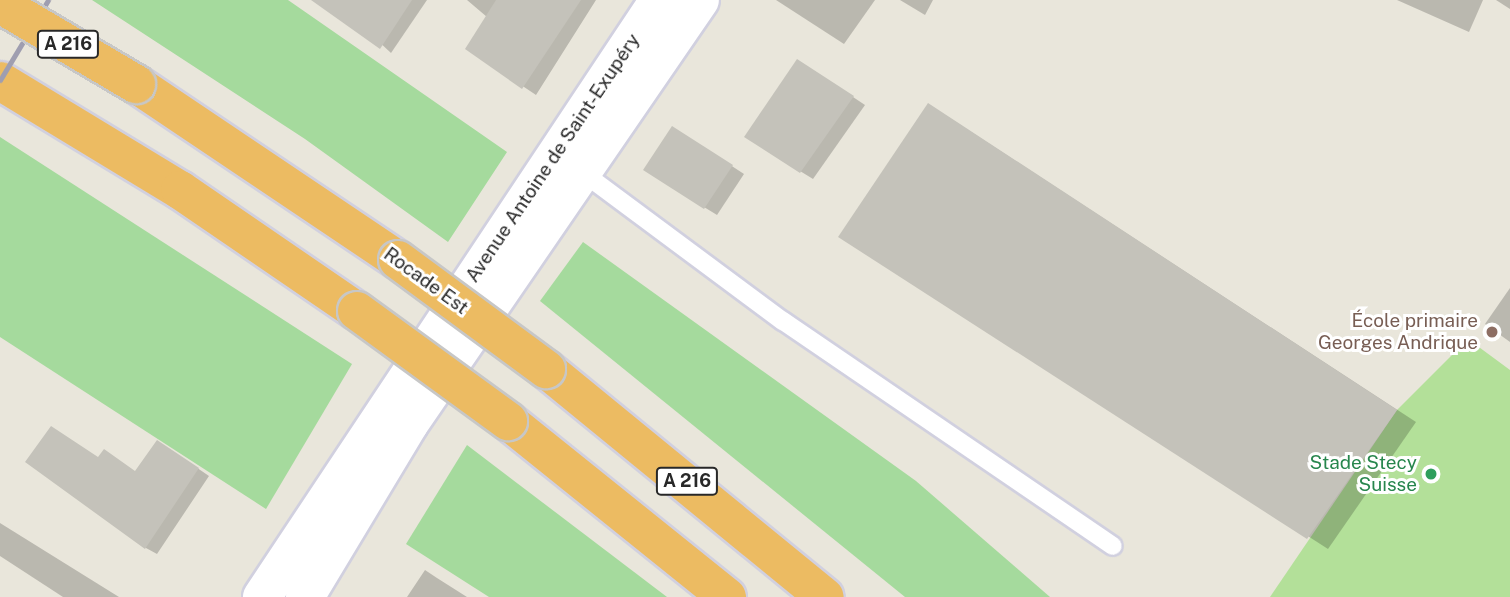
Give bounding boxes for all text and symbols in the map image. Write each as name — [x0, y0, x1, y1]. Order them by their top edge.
road number: A 216 — [36, 29, 100, 58]
street label: Avenue Antoine de Saint-Exupéry — [461, 29, 645, 287]
street label: Rocade Est — [379, 243, 473, 319]
place label: École primaire Georges Andrique — [1318, 310, 1478, 354]
marker: École primaire Georges Andrique — [1484, 324, 1500, 340]
place label: Stade Stecy Suisse — [1309, 452, 1417, 496]
road number: A 216 — [656, 466, 718, 495]
marker: Stade Stecy Suisse — [1423, 466, 1439, 482]

